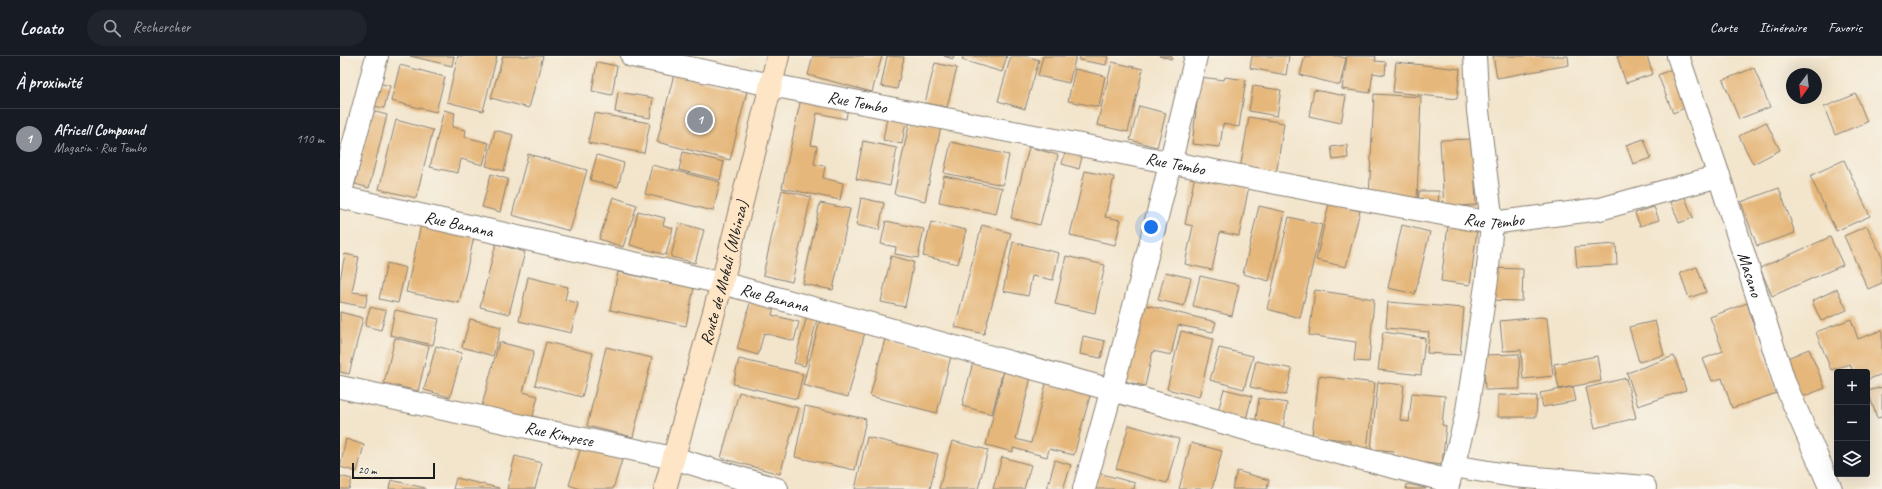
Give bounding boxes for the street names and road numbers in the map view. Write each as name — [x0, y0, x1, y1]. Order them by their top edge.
street label: Rue Tembo — [826, 86, 890, 118]
street label: Rue Tembo — [1144, 147, 1208, 180]
street label: Route de Mokali (Mbinza) — [695, 197, 753, 348]
street label: Rue Banana — [423, 206, 497, 242]
street label: Rue Tembo — [1462, 208, 1526, 235]
street label: Masano — [1733, 249, 1767, 300]
street label: Rue Banana — [738, 278, 812, 317]
street label: Rue Kimpese — [523, 416, 596, 451]

